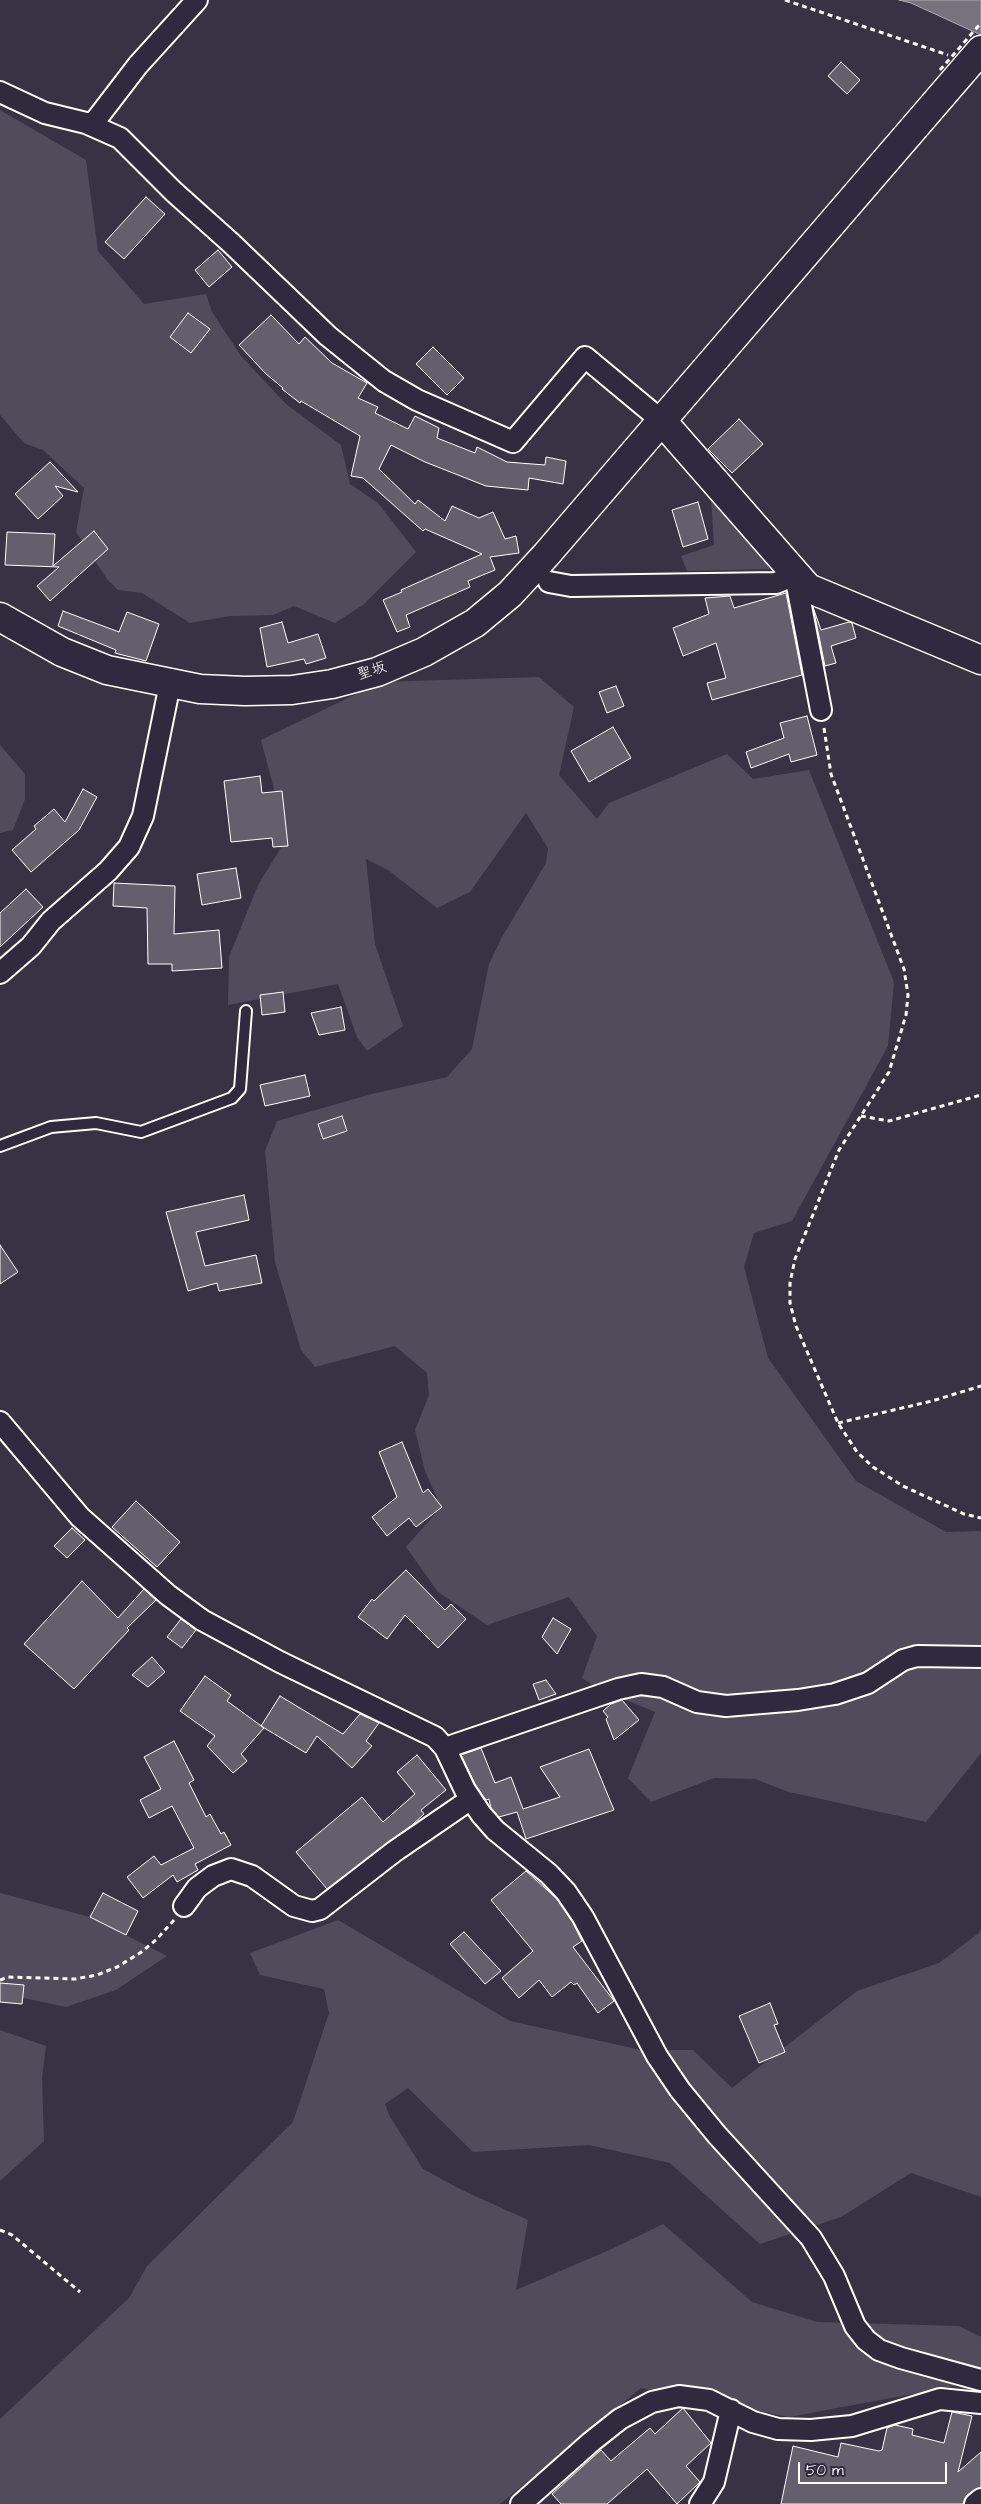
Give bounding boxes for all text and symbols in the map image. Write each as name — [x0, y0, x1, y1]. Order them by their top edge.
street label: 聖坂 — [355, 659, 389, 685]
scale bar — [801, 2452, 950, 2484]
text: 50 m — [806, 2460, 844, 2481]

